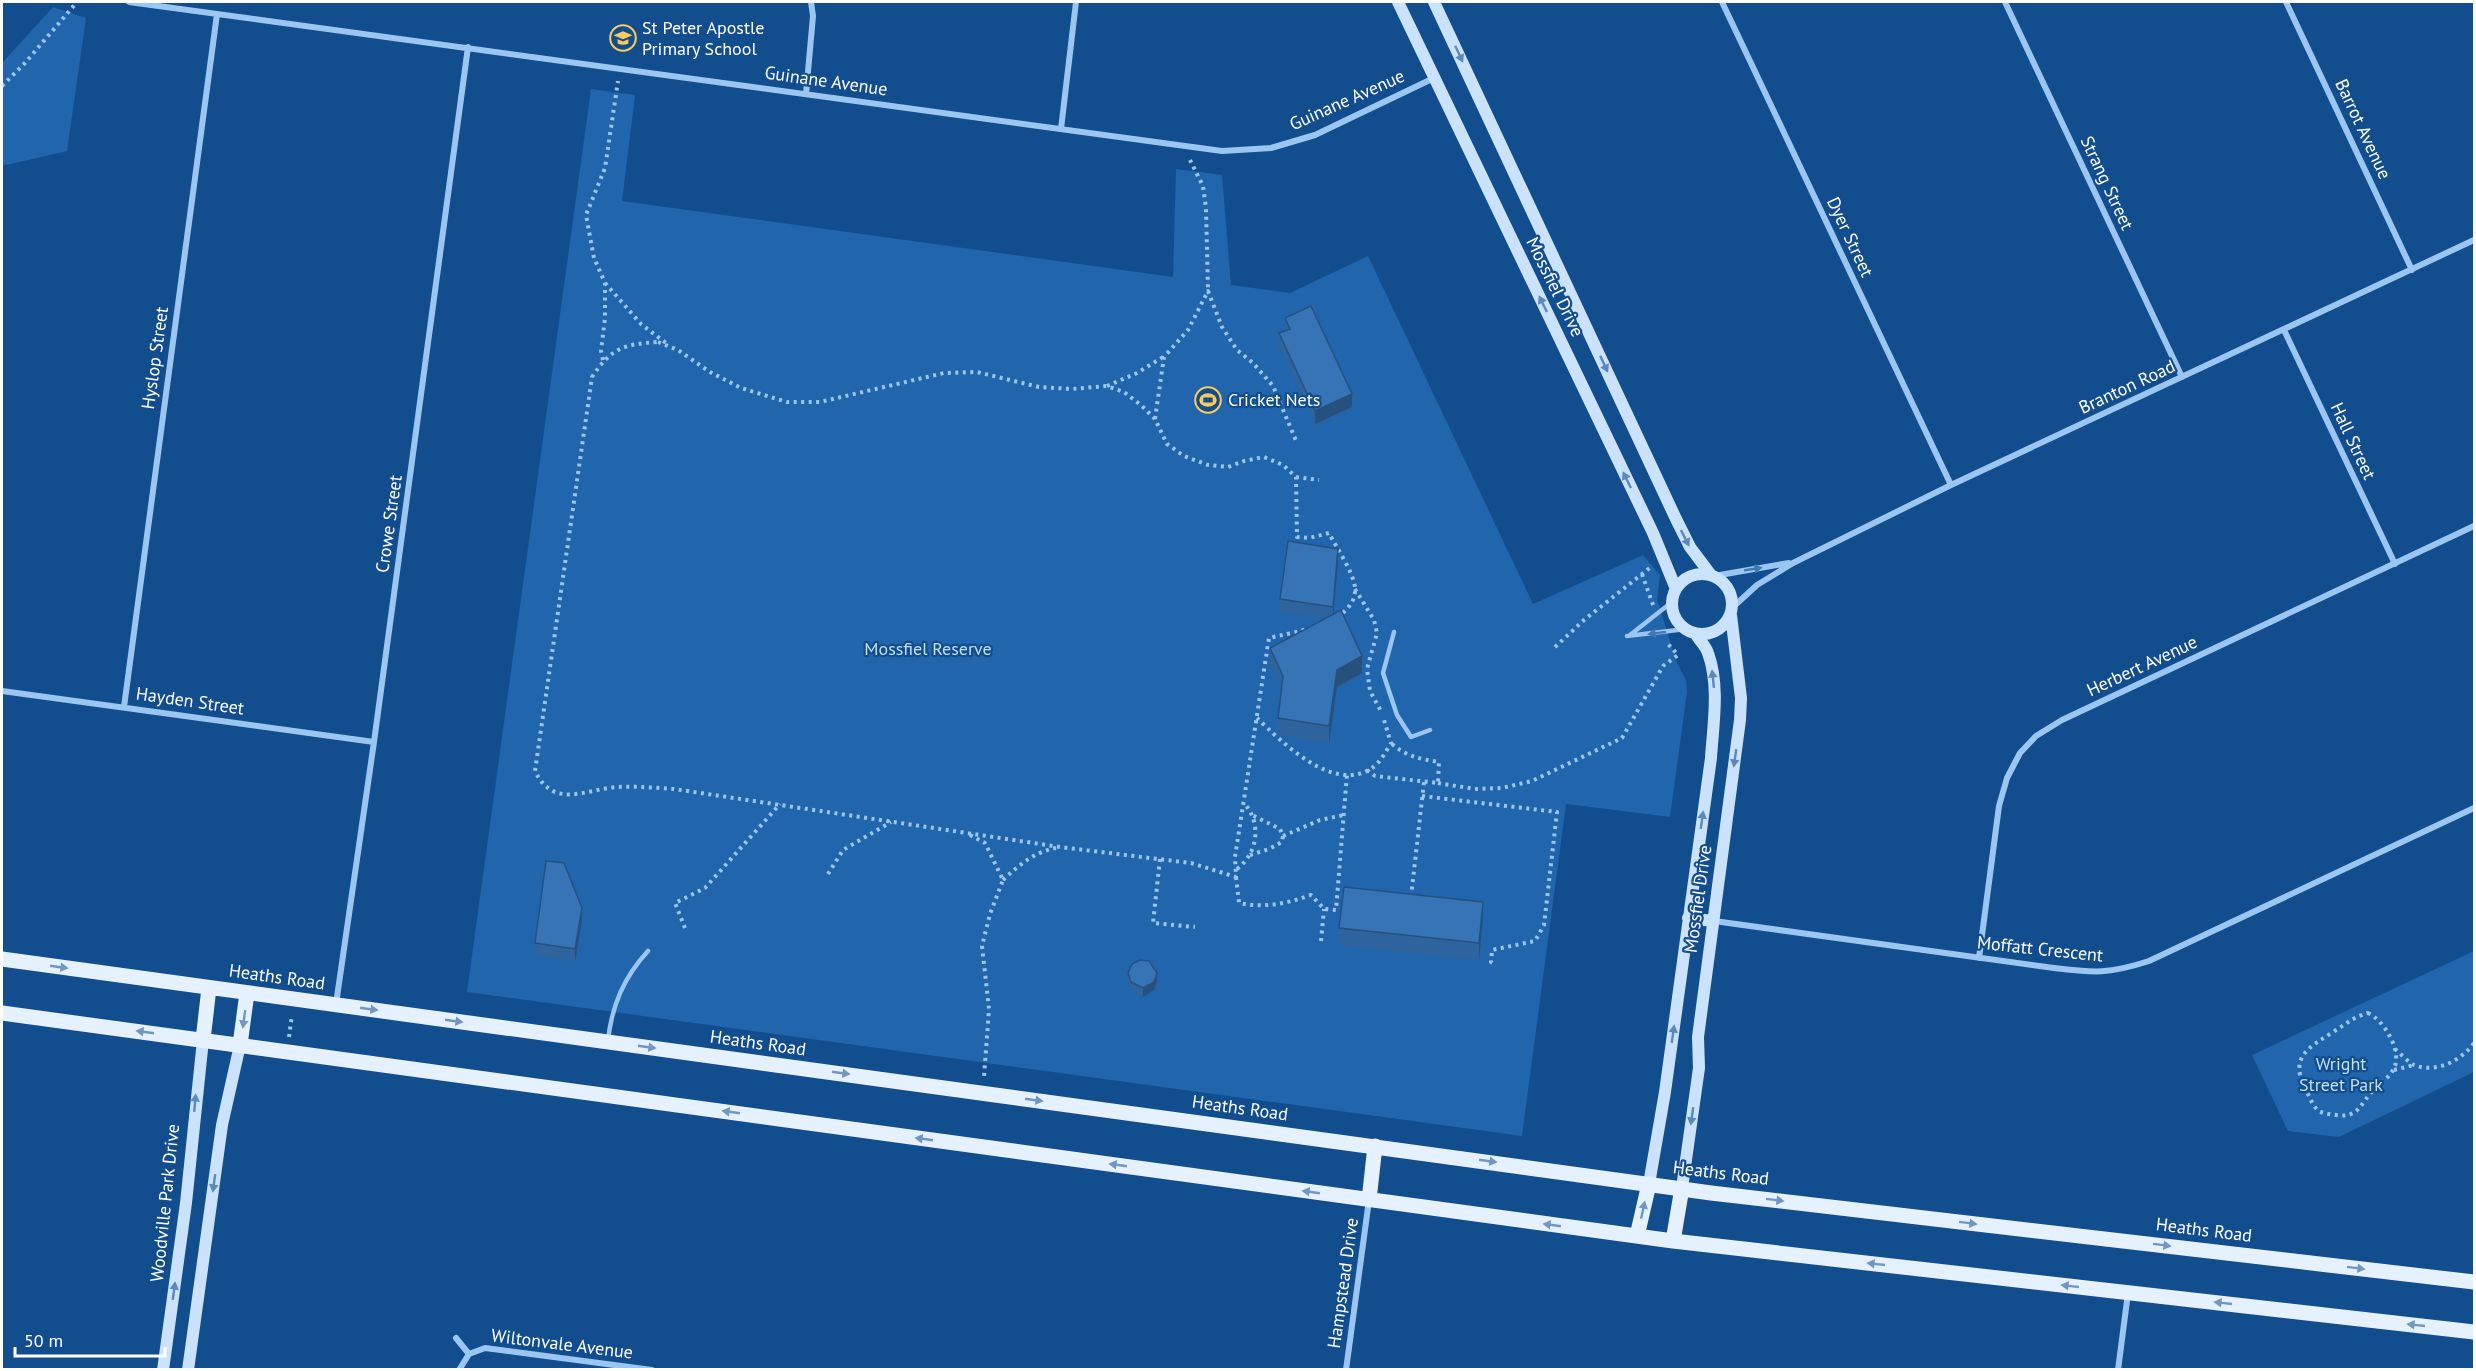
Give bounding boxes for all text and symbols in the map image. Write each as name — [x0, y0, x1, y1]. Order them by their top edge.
place label: St Peter Apostle Primary School — [642, 16, 764, 60]
school or university icon: St Peter Apostle Primary School — [608, 23, 638, 53]
one-way arrow — [1454, 46, 1463, 63]
street label: Guinane Avenue — [763, 61, 889, 101]
street label: Guinane Avenue — [1286, 64, 1408, 135]
street label: Barrot Avenue — [2330, 75, 2397, 183]
street label: Strang Street — [2076, 132, 2139, 233]
street label: Dyer Street — [1822, 193, 1879, 280]
street label: Mossfiel Drive — [1521, 233, 1590, 340]
one-way arrow — [1538, 296, 1547, 313]
street label: Hyslop Street — [136, 305, 173, 411]
street label: Branton Road — [2075, 354, 2179, 419]
one-way arrow — [1599, 356, 1608, 373]
sports icon: Cricket Nets — [1193, 385, 1223, 415]
place label: Cricket Nets — [1228, 388, 1320, 411]
street label: Hall Street — [2326, 399, 2381, 483]
one-way arrow — [1623, 472, 1632, 489]
street label: Crowe Street — [370, 474, 407, 574]
one-way arrow — [1681, 529, 1690, 546]
one-way arrow — [1744, 564, 1763, 573]
one-way arrow — [1647, 628, 1666, 638]
street label: Herbert Avenue — [2083, 630, 2201, 701]
park label: Mossfiel Reserve — [864, 637, 992, 660]
one-way arrow — [1708, 670, 1718, 689]
street label: Hayden Street — [135, 682, 246, 719]
one-way arrow — [1731, 748, 1740, 767]
one-way arrow — [1697, 811, 1707, 830]
street label: Mossfiel Drive — [1679, 844, 1716, 954]
street label: Moffatt Crescent — [1976, 930, 2104, 967]
street label: Heaths Road — [228, 958, 327, 995]
one-way arrow — [50, 963, 69, 972]
one-way arrow — [359, 1005, 378, 1014]
one-way arrow — [239, 1009, 248, 1028]
one-way arrow — [445, 1016, 464, 1026]
street label: Heaths Road — [709, 1024, 808, 1061]
one-way arrow — [1668, 1025, 1678, 1044]
one-way arrow — [135, 1028, 154, 1037]
one-way arrow — [638, 1043, 657, 1052]
park label: Wright Street Park — [2299, 1052, 2383, 1096]
one-way arrow — [831, 1069, 850, 1078]
street label: Heaths Road — [1191, 1089, 1290, 1126]
one-way arrow — [190, 1093, 199, 1112]
one-way arrow — [1025, 1095, 1044, 1104]
one-way arrow — [1687, 1107, 1697, 1126]
one-way arrow — [721, 1108, 740, 1117]
street label: Woodville Park Drive — [145, 1123, 184, 1283]
one-way arrow — [915, 1134, 934, 1143]
street label: Heaths Road — [1672, 1155, 1770, 1190]
one-way arrow — [1478, 1157, 1497, 1166]
one-way arrow — [1108, 1161, 1127, 1170]
one-way arrow — [209, 1173, 218, 1192]
one-way arrow — [1301, 1187, 1320, 1196]
one-way arrow — [1765, 1195, 1784, 1205]
one-way arrow — [1639, 1200, 1648, 1219]
street label: Heaths Road — [2155, 1212, 2253, 1247]
street label: Hampstead Drive — [1322, 1216, 1363, 1350]
one-way arrow — [1959, 1218, 1978, 1227]
one-way arrow — [1542, 1220, 1561, 1229]
one-way arrow — [2153, 1240, 2172, 1250]
one-way arrow — [1866, 1259, 1885, 1269]
one-way arrow — [2346, 1263, 2365, 1273]
one-way arrow — [169, 1281, 178, 1300]
one-way arrow — [2060, 1281, 2079, 1291]
one-way arrow — [2213, 1298, 2232, 1308]
scale bar — [15, 1320, 165, 1358]
one-way arrow — [2407, 1320, 2426, 1330]
street label: Wiltonvale Avenue — [490, 1323, 634, 1364]
text: 50 m — [24, 1329, 63, 1352]

